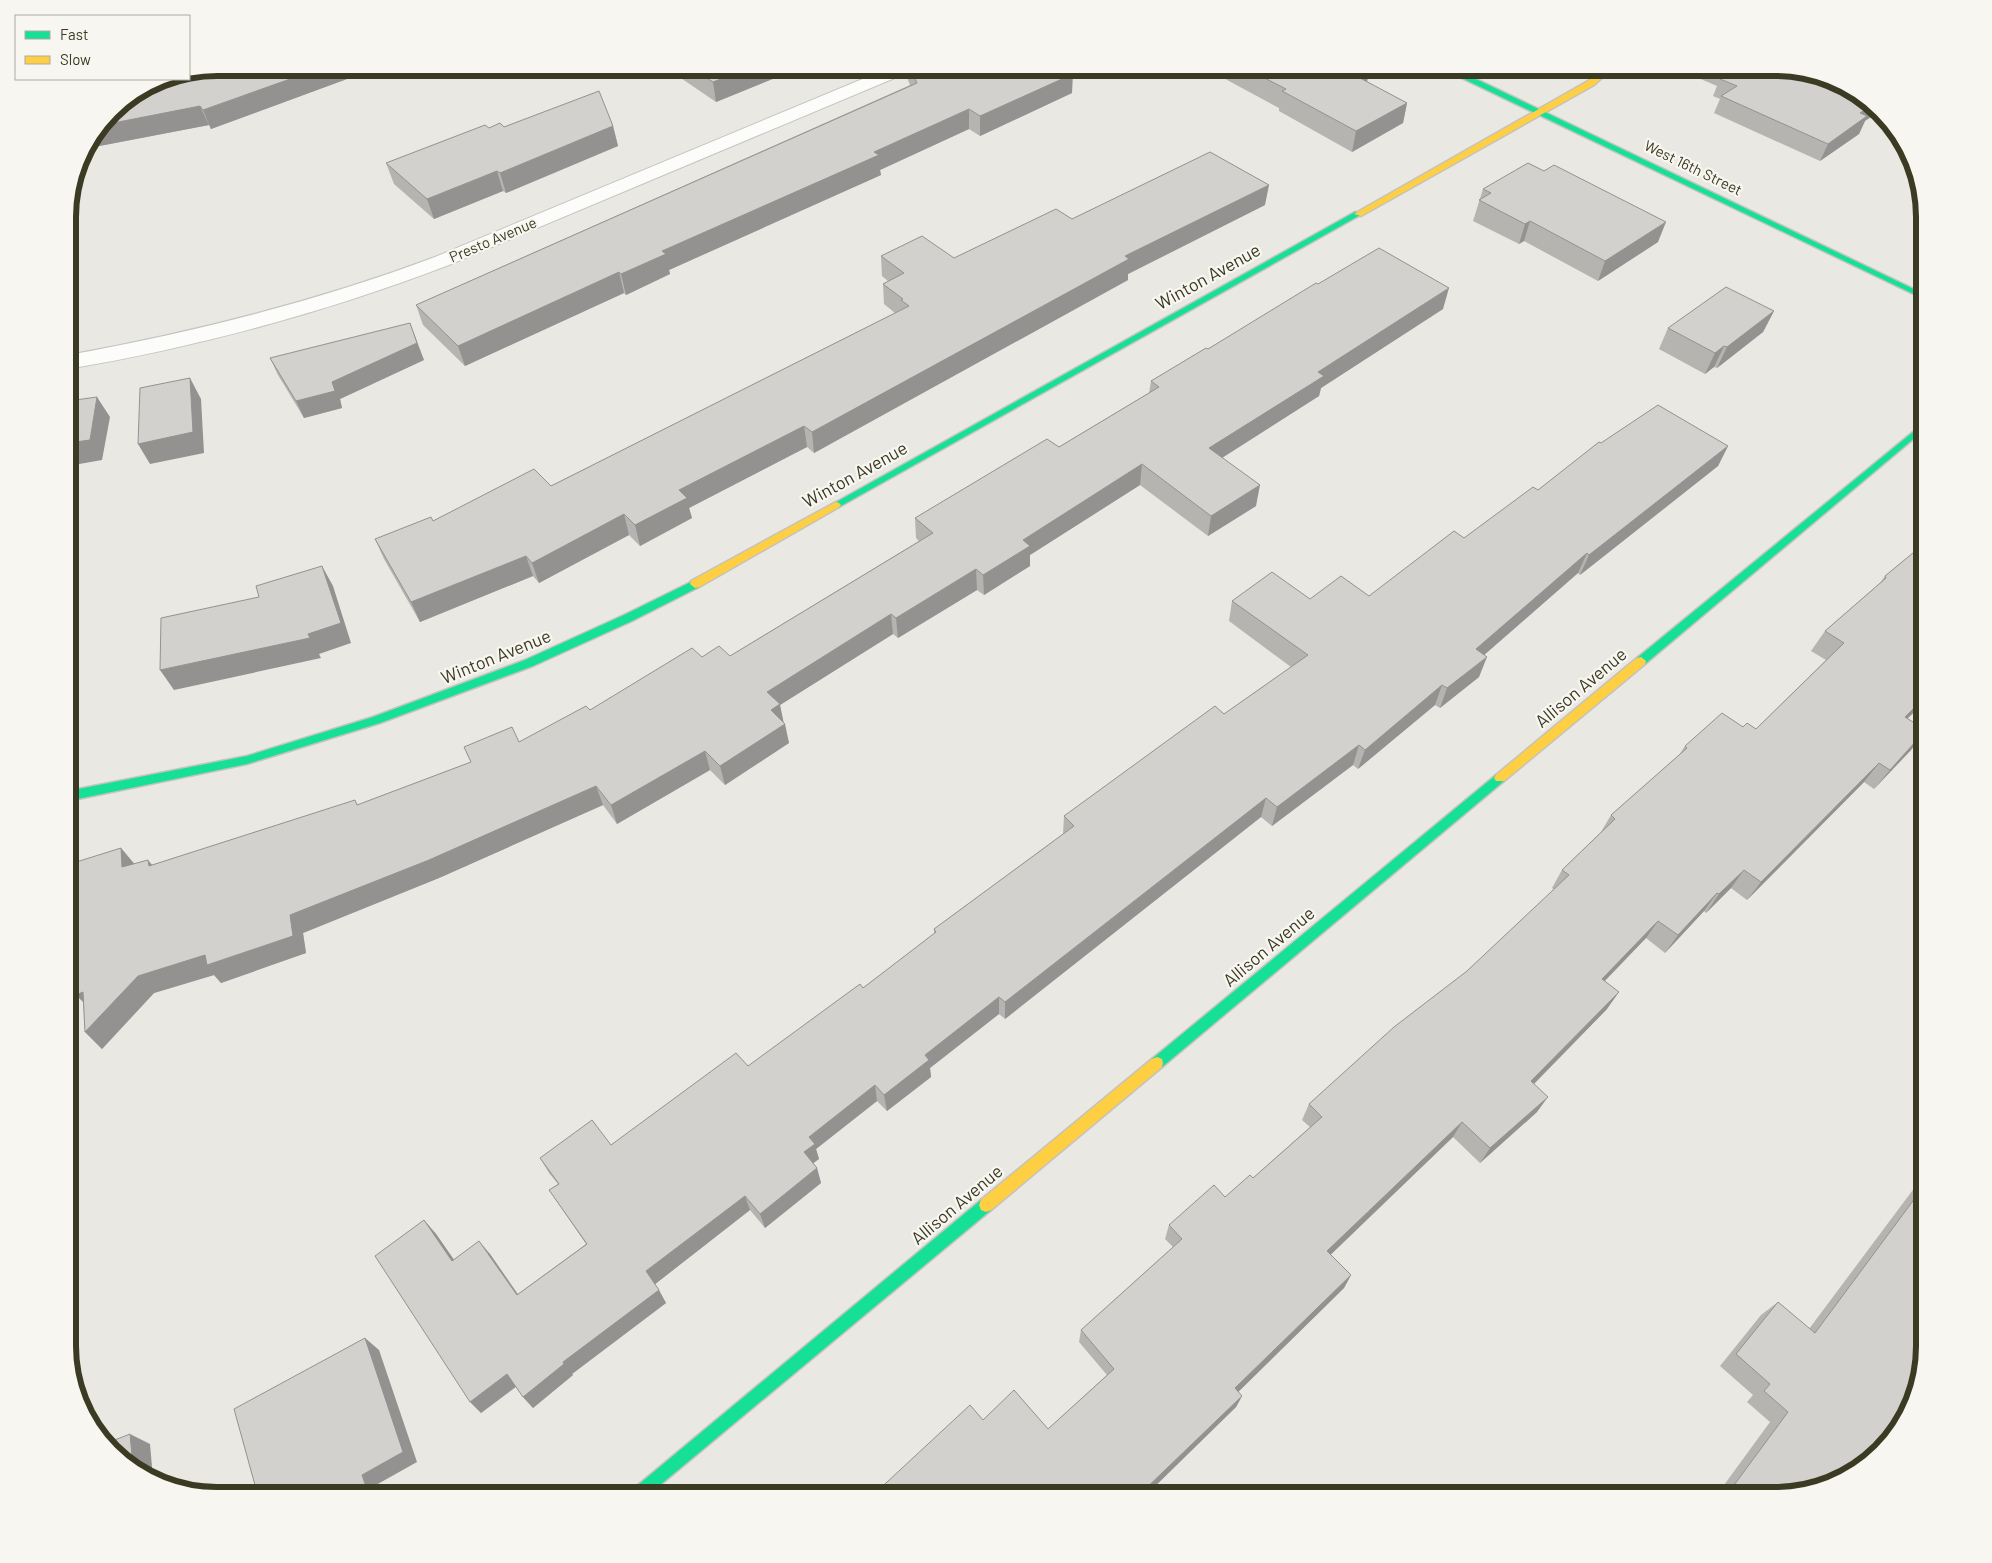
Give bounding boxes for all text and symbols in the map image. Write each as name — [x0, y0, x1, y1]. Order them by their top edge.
legend — [15, 15, 190, 80]
text: Fast — [60, 25, 88, 43]
text: Slow — [60, 50, 91, 68]
street label: West 16th Street — [1642, 136, 1745, 199]
street label: Presto Avenue — [446, 213, 539, 266]
street label: Winton Avenue — [1151, 238, 1264, 314]
street label: Winton Avenue — [798, 436, 911, 512]
street label: Winton Avenue — [437, 624, 554, 688]
street label: Allison Avenue — [1530, 643, 1631, 732]
street label: Allison Avenue — [1218, 902, 1319, 991]
street label: Allison Avenue — [906, 1160, 1007, 1249]

